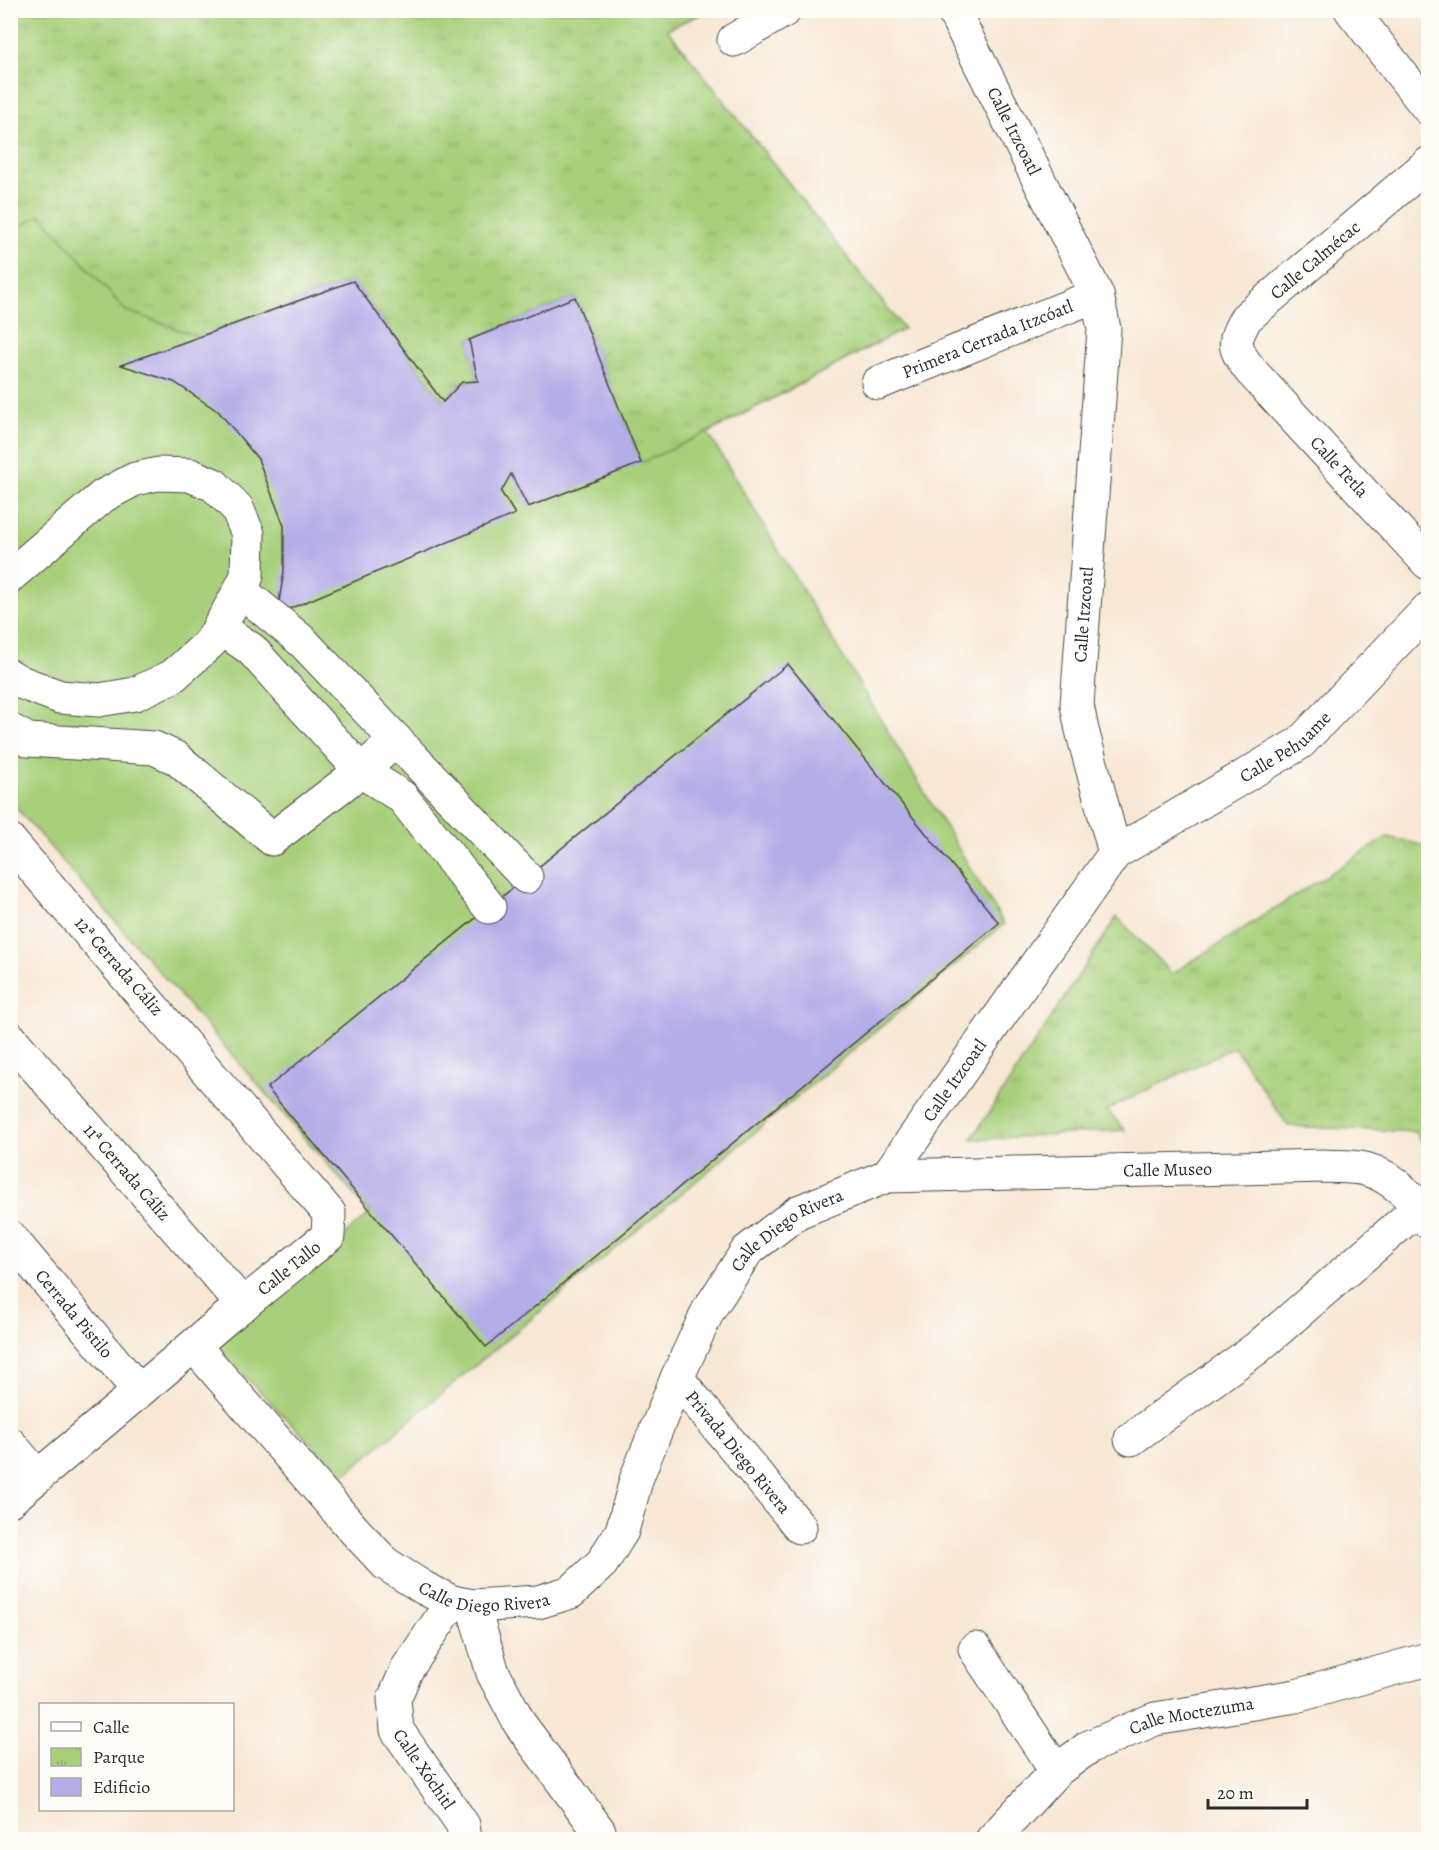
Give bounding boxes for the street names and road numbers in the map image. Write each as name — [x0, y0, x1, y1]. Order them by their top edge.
street label: Calle Itzcoatl — [982, 83, 1047, 180]
street label: Calle Calmécac — [1265, 215, 1365, 305]
street label: Primera Cerrada Itzcóatl — [899, 294, 1077, 384]
street label: Calle Tetla — [1305, 431, 1374, 503]
street label: Calle Itzcoatl — [1068, 565, 1099, 663]
street label: Calle Pehuame — [1235, 706, 1336, 788]
street label: 12ª Cerrada Cáliz — [69, 911, 169, 1021]
street label: Calle Itzcoatl — [917, 1034, 992, 1127]
street label: 11ª Cerrada Cáliz — [78, 1118, 176, 1226]
street label: Calle Museo — [1123, 1157, 1212, 1183]
street label: Calle Diego Rivera — [725, 1183, 847, 1276]
street label: Calle Tallo — [252, 1235, 326, 1301]
street label: Cerrada Pistilo — [30, 1264, 118, 1363]
street label: Privada Diego Rivera — [680, 1385, 797, 1519]
street label: Calle Diego Rivera — [415, 1575, 553, 1618]
street label: Calle Moctezuma — [1125, 1691, 1256, 1741]
street label: Calle Xóchitl — [388, 1724, 461, 1815]

